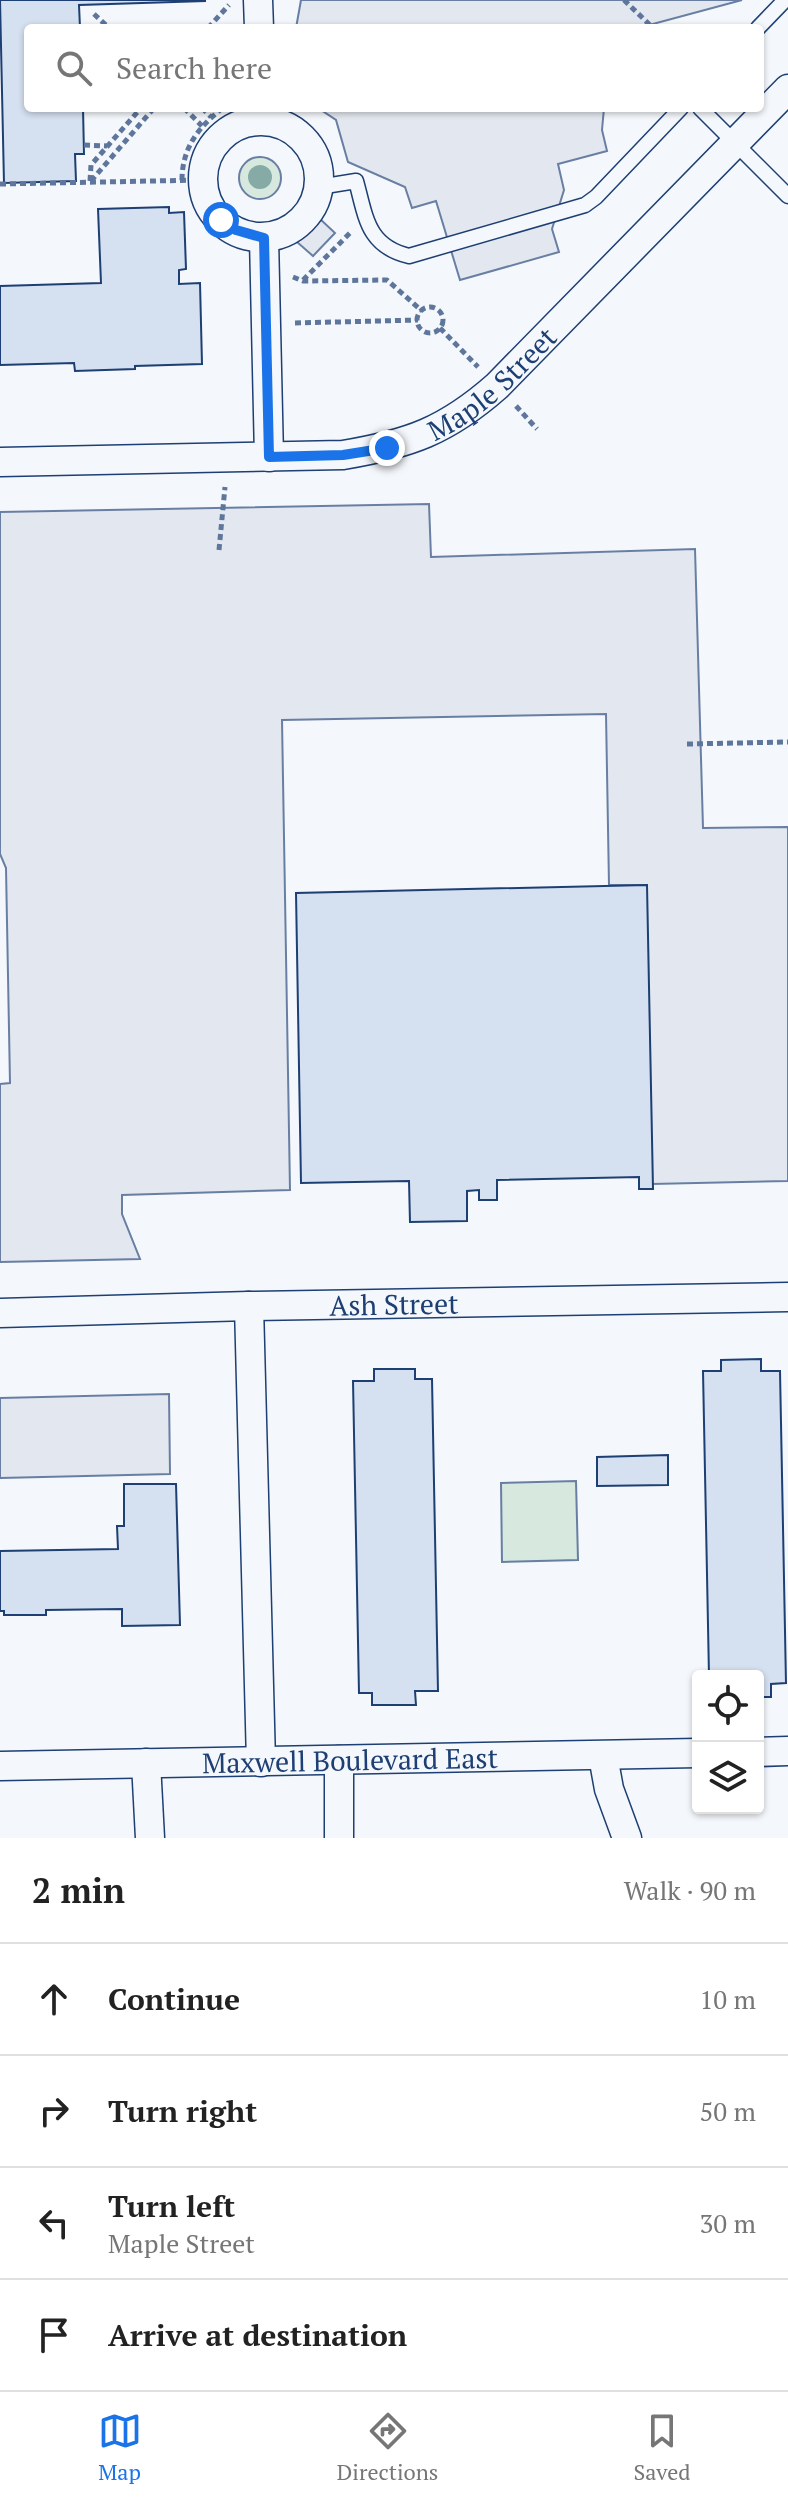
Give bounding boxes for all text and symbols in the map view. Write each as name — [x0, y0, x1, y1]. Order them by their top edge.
search box — [24, 24, 764, 112]
icon: search — [52, 46, 96, 90]
text: Search here — [116, 48, 272, 88]
route start — [203, 202, 239, 238]
street label: Maple Street — [421, 318, 564, 448]
route end — [369, 430, 405, 466]
street label: Ash Street — [329, 1284, 459, 1323]
map controls — [692, 1670, 764, 1814]
button: locate — [692, 1670, 764, 1742]
street label: Maxwell Boulevard East — [202, 1738, 499, 1781]
button: layers — [692, 1742, 764, 1814]
text: 2 min — [32, 1868, 125, 1913]
text: Walk · 90 m — [624, 1873, 756, 1907]
icon: ahead — [32, 1977, 76, 2021]
text: Continue — [108, 1979, 240, 2019]
text: 10 m — [700, 1982, 756, 2016]
icon: right — [32, 2089, 76, 2133]
text: Turn right — [108, 2091, 257, 2131]
text: 50 m — [700, 2094, 756, 2128]
text: Turn left — [108, 2186, 235, 2226]
icon: left — [32, 2201, 76, 2245]
text: 30 m — [700, 2206, 756, 2240]
text: Maple Street — [108, 2226, 255, 2260]
icon: arrive — [32, 2313, 76, 2357]
text: Arrive at destination — [108, 2315, 407, 2355]
tab: Map — [98, 2409, 142, 2486]
tab: Directions — [337, 2409, 438, 2486]
tab: Saved — [633, 2409, 690, 2486]

